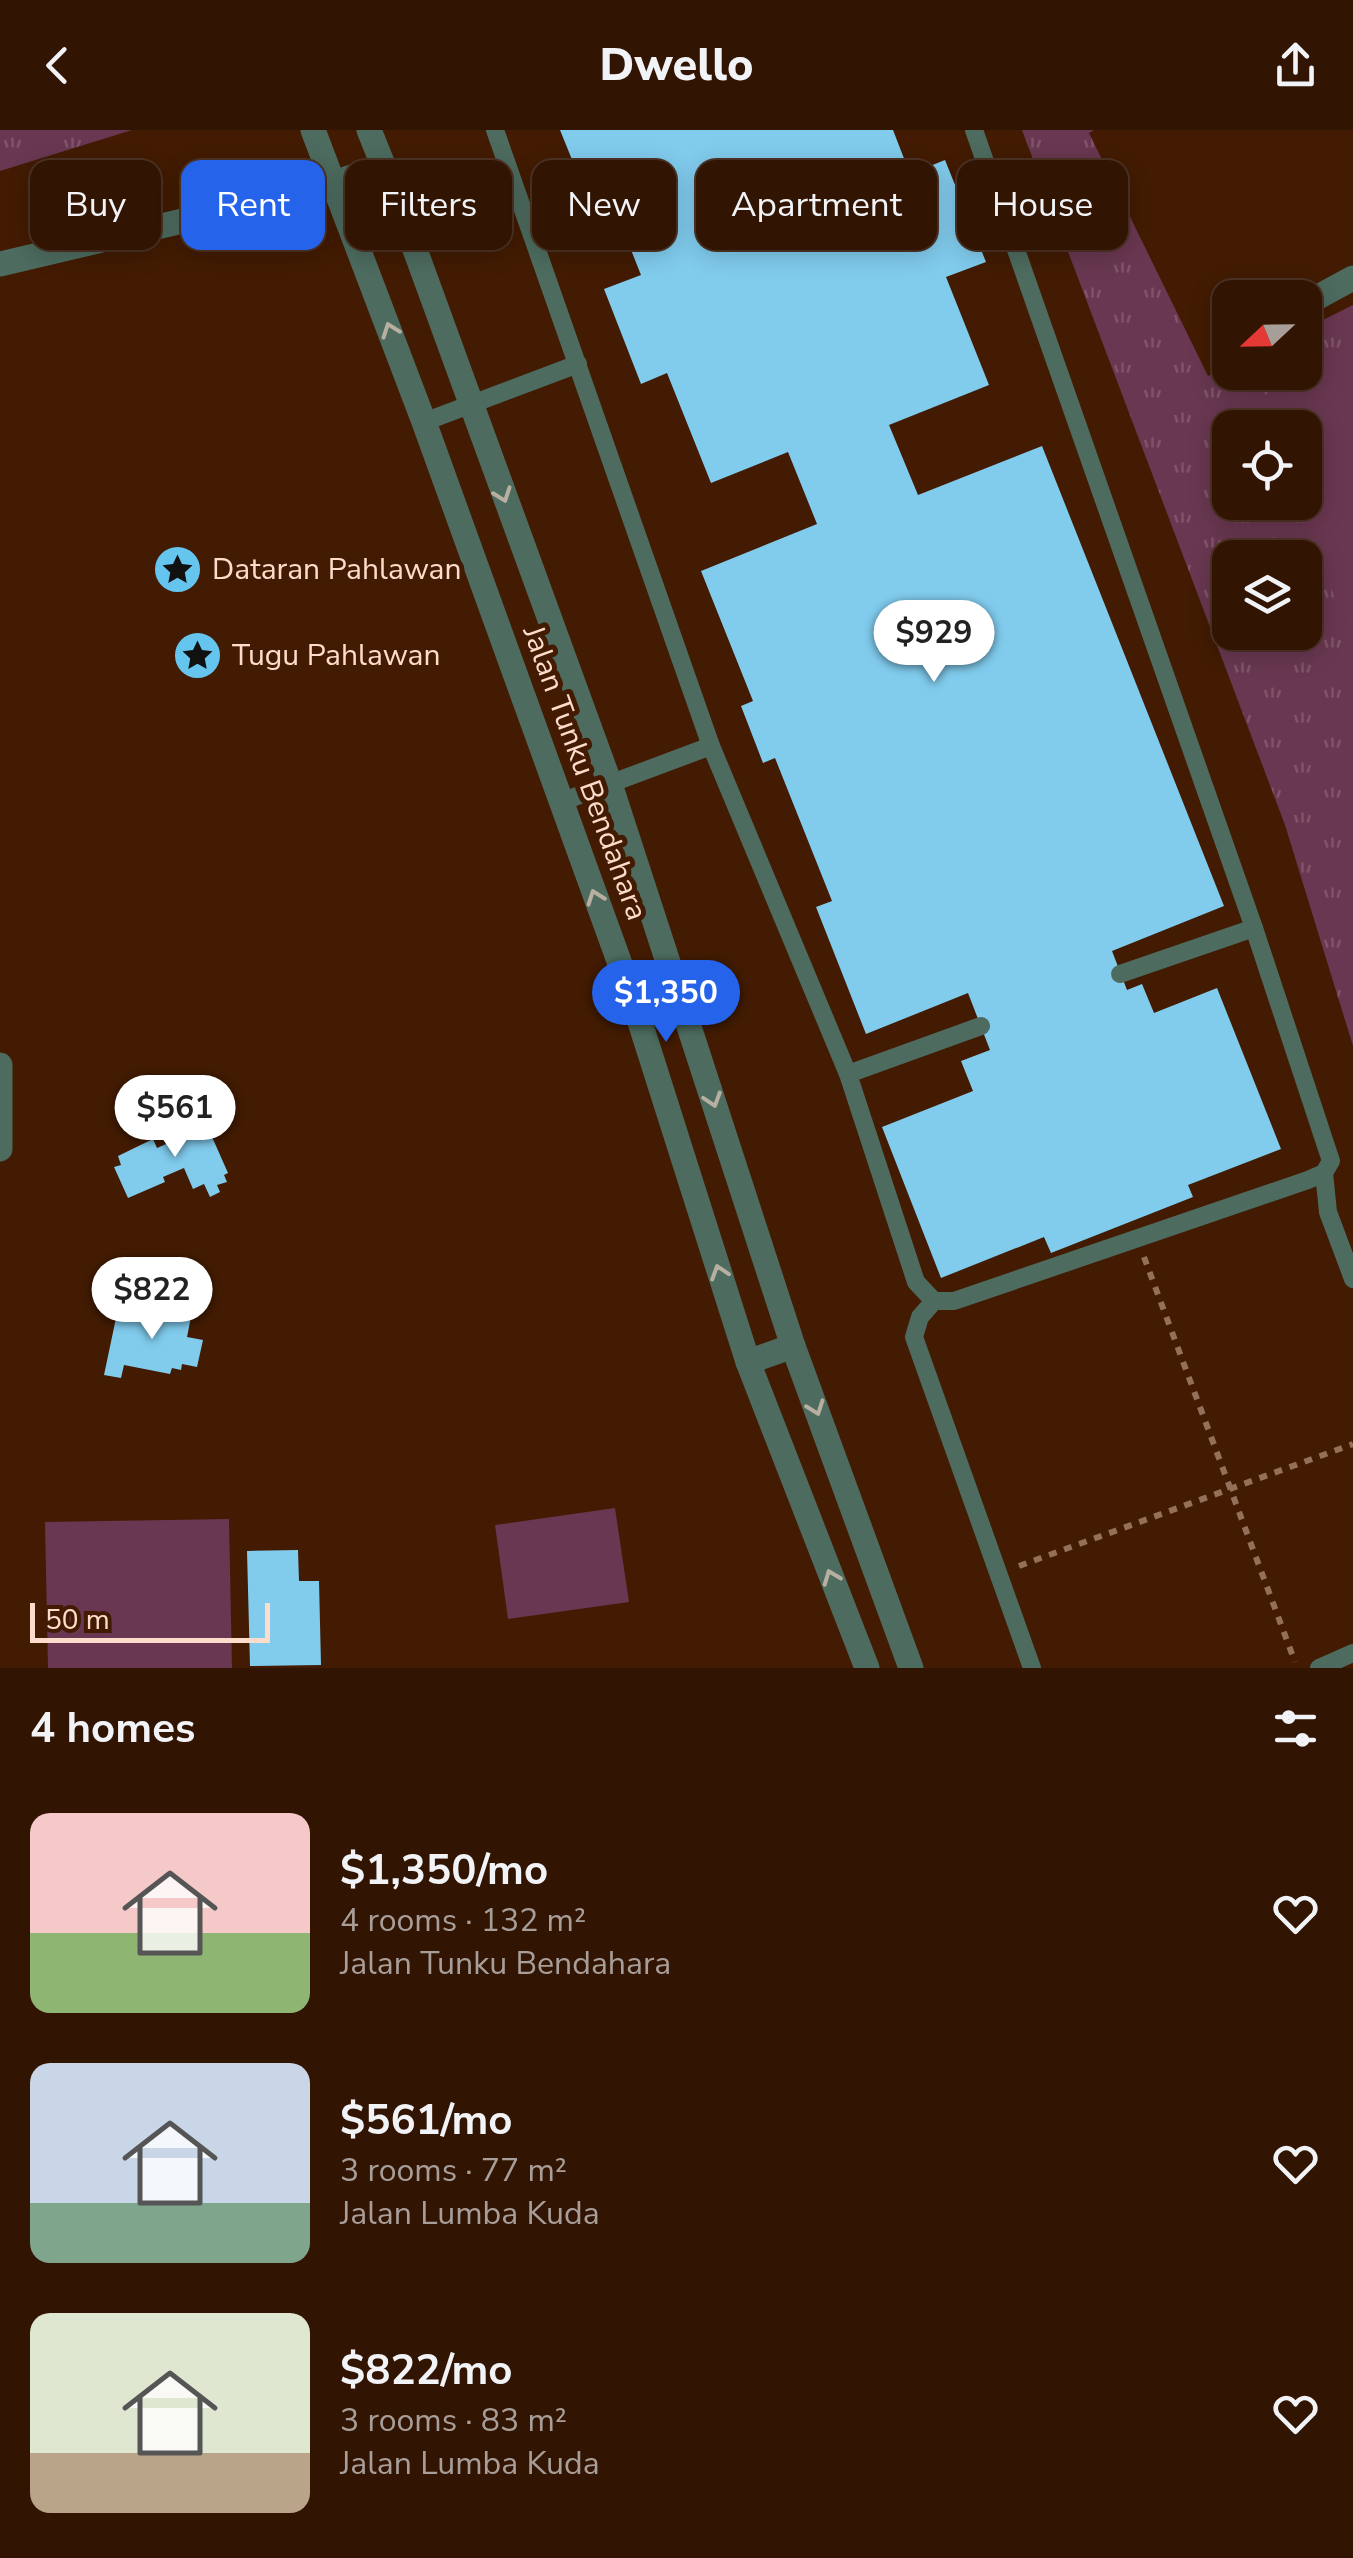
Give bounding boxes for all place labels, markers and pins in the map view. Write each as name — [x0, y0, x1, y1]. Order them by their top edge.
place icon: Dataran Pahlawan — [151, 543, 203, 595]
place label: Dataran Pahlawan — [212, 549, 462, 590]
pin: $929 — [875, 600, 993, 685]
place icon: Tugu Pahlawan — [171, 629, 223, 681]
place label: Tugu Pahlawan — [232, 635, 441, 676]
pin: $1,350 — [585, 960, 747, 1045]
pin: $561 — [116, 1075, 234, 1160]
pin: $822 — [93, 1257, 211, 1342]

